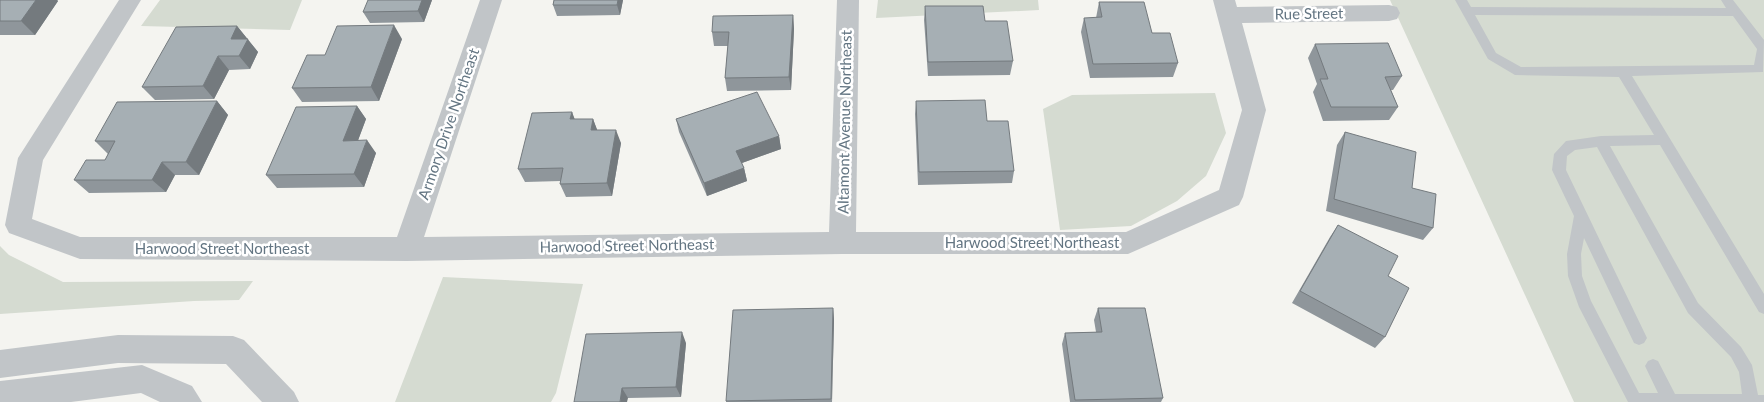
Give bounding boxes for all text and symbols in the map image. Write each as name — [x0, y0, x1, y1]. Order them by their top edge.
street label: Rue Street — [1274, 3, 1344, 23]
street label: Altamont Avenue Northeast — [833, 29, 855, 214]
street label: Armory Drive Northeast — [414, 45, 483, 202]
street label: Harwood Street Northeast — [945, 233, 1120, 251]
street label: Harwood Street Northeast — [540, 234, 715, 256]
street label: Harwood Street Northeast — [135, 239, 310, 257]

